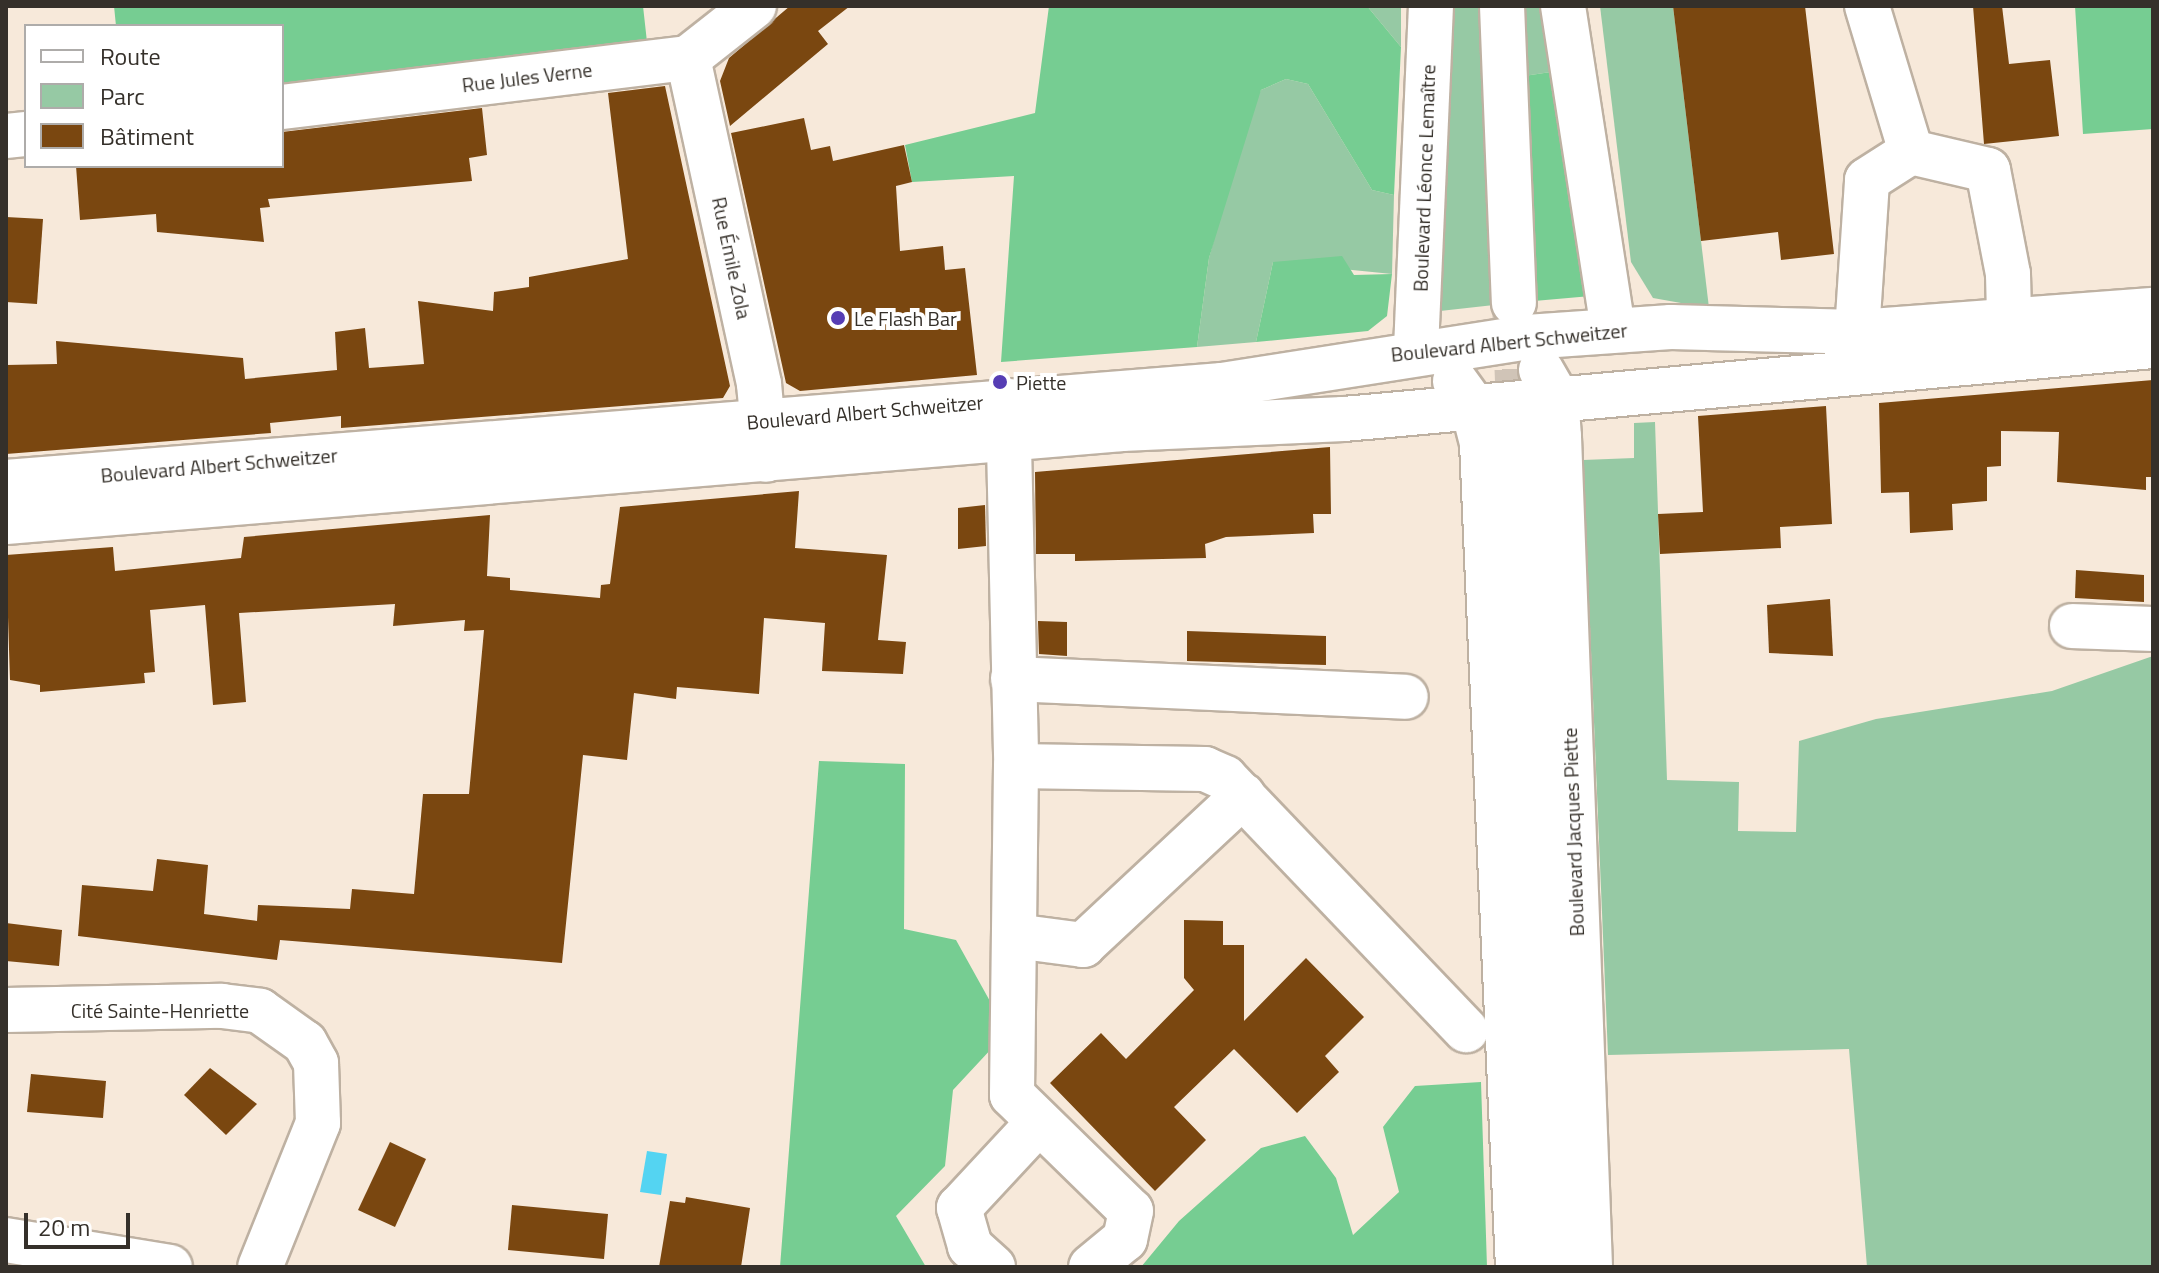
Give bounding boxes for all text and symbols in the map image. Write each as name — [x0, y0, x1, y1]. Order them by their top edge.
legend — [24, 24, 284, 168]
text: Route — [100, 38, 161, 74]
street label: Rue Jules Verne — [460, 57, 594, 97]
street label: Boulevard Léonce Lemaître — [1408, 64, 1440, 292]
text: Parc — [100, 78, 145, 114]
text: Bâtiment — [100, 118, 194, 154]
street label: Rue Émile Zola — [707, 195, 757, 321]
place label: Le Flash Bar — [854, 306, 957, 330]
marker: Le Flash Bar — [829, 309, 847, 327]
street label: Boulevard Albert Schweitzer — [1390, 318, 1628, 366]
place label: Piette — [1016, 370, 1066, 394]
marker: Piette — [991, 373, 1009, 391]
street label: Boulevard Albert Schweitzer — [746, 390, 984, 434]
street label: Boulevard Albert Schweitzer — [100, 443, 338, 487]
street label: Boulevard Jacques Piette — [1557, 727, 1589, 937]
street label: Cité Sainte-Henriette — [71, 998, 249, 1022]
scale bar — [28, 1197, 134, 1247]
text: 20 m — [38, 1209, 90, 1245]

